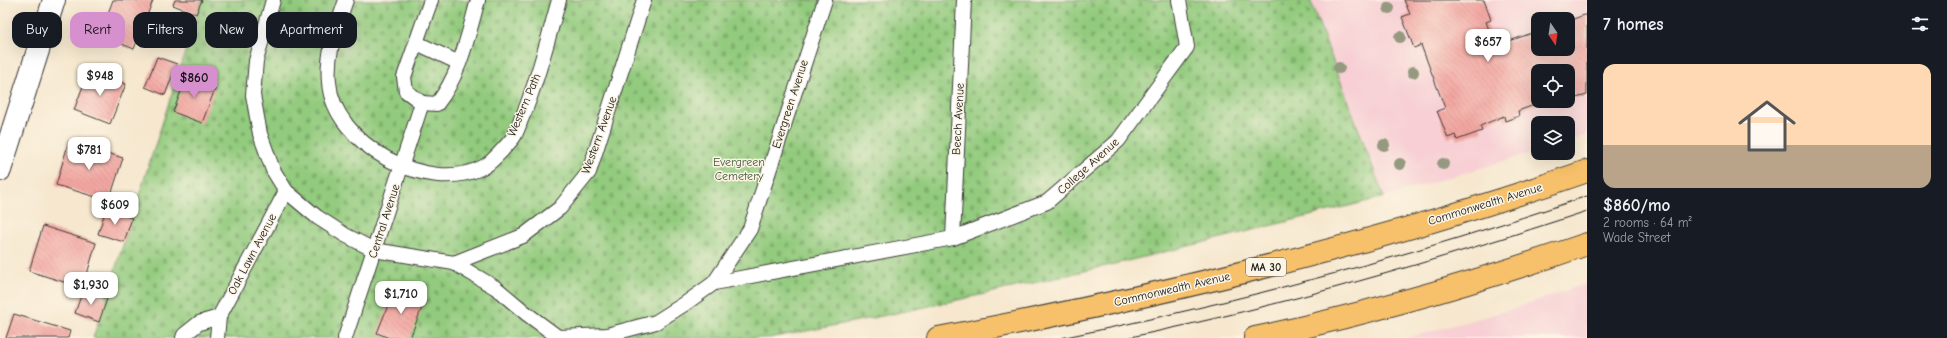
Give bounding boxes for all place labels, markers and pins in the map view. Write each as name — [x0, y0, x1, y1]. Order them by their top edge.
pin: $657 — [1464, 29, 1512, 63]
pin: $948 — [76, 63, 124, 97]
pin: $860 — [170, 65, 218, 99]
pin: $781 — [65, 137, 113, 171]
pin: $609 — [91, 192, 139, 226]
pin: $1,930 — [58, 272, 124, 306]
pin: $1,710 — [368, 281, 434, 315]

